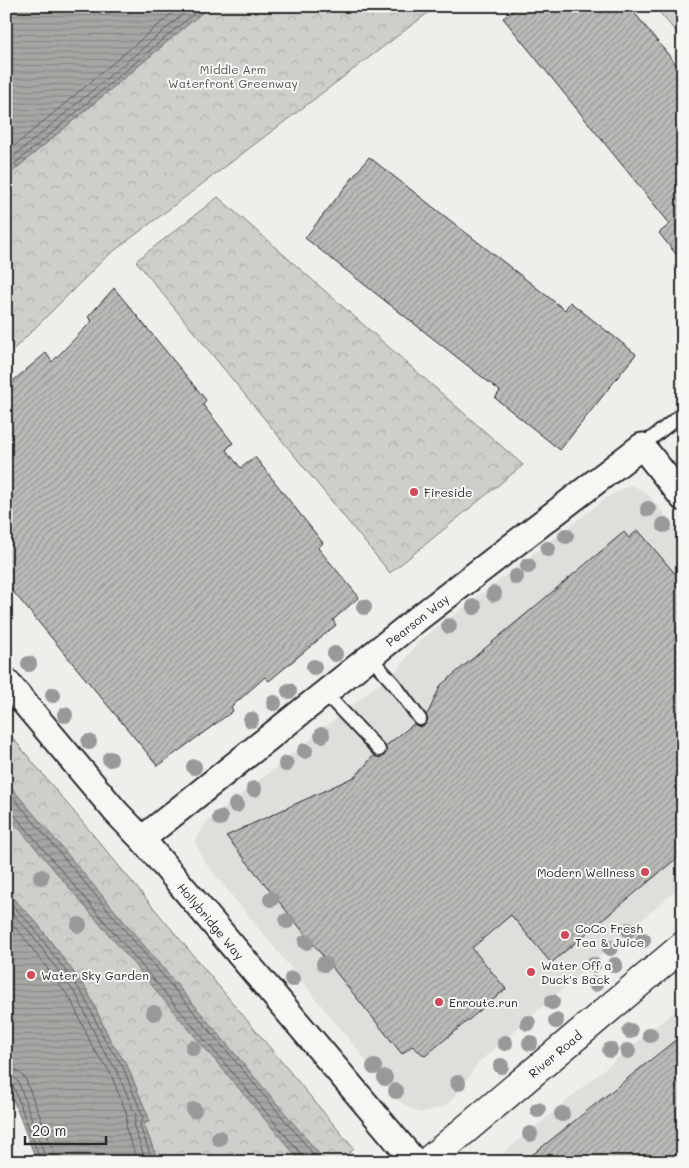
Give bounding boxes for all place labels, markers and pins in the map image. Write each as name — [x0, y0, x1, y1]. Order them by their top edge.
place label: Fireside — [424, 484, 472, 500]
marker: Fireside — [408, 486, 420, 498]
place label: Modern Wellness — [537, 864, 635, 880]
marker: Modern Wellness — [639, 866, 651, 878]
place label: CoCo Fresh Tea & Juice — [575, 920, 644, 950]
marker: CoCo Fresh Tea & Juice — [559, 929, 571, 941]
place label: Water Off a Duck's Back — [541, 957, 612, 987]
marker: Water Off a Duck's Back — [525, 966, 537, 978]
place label: Water Sky Garden — [41, 967, 149, 983]
marker: Water Sky Garden — [25, 969, 37, 981]
place label: Enroute.run — [449, 994, 518, 1010]
marker: Enroute.run — [433, 996, 445, 1008]

